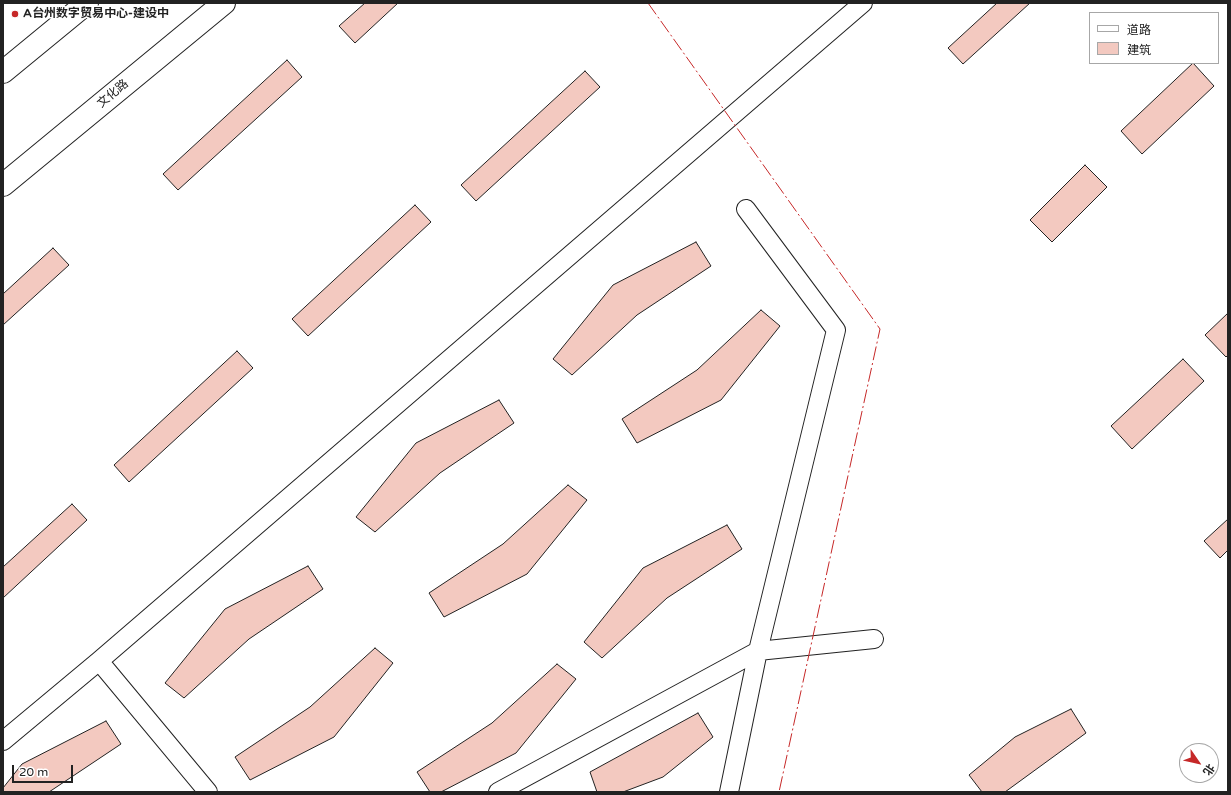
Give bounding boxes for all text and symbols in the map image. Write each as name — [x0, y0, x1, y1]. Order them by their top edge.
place label: A台州数字贸易中心-建设中 — [23, 7, 169, 21]
marker: A台州数字贸易中心-建设中 — [10, 9, 20, 19]
legend — [1089, 12, 1219, 64]
text: 道路 — [1127, 23, 1151, 37]
text: 建筑 — [1127, 43, 1151, 57]
street label: 文化路 — [95, 77, 131, 111]
north arrow — [1179, 743, 1219, 783]
scale bar — [14, 757, 75, 783]
text: 北 — [1200, 761, 1217, 778]
text: 20 m — [19, 765, 48, 779]

